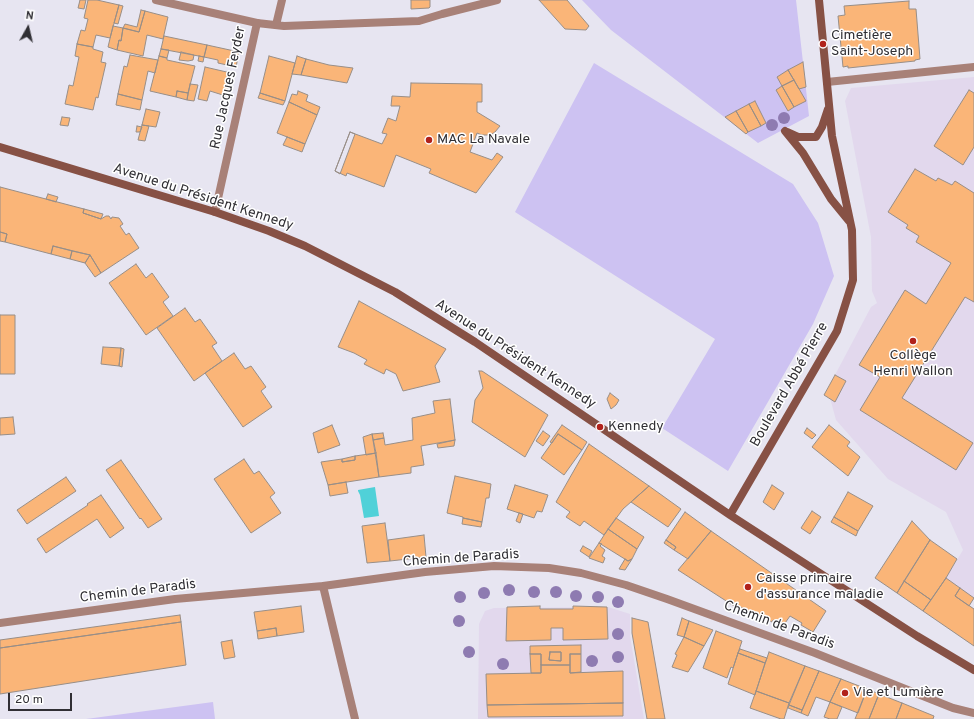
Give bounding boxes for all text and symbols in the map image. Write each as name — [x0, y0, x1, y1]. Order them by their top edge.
north arrow — [8, 8, 48, 48]
text: N — [25, 9, 35, 24]
street label: Rue Jacques Feyder — [208, 25, 250, 151]
place label: Cimetière Saint-Joseph — [831, 28, 913, 60]
marker: Cimetière Saint-Joseph — [818, 39, 828, 49]
place label: MAC La Navale — [437, 132, 530, 148]
marker: MAC La Navale — [424, 135, 434, 145]
street label: Avenue du Président Kennedy — [111, 161, 295, 235]
street label: Avenue du Président Kennedy — [431, 297, 599, 413]
street label: Boulevard Abbé Pierre — [747, 320, 833, 450]
marker: Collège Henri Wallon — [908, 336, 918, 346]
place label: Collège Henri Wallon — [873, 348, 953, 380]
place label: Kennedy — [608, 419, 664, 435]
marker: Kennedy — [595, 422, 605, 432]
street label: Chemin de Paradis — [402, 547, 520, 571]
place label: Caisse primaire d'assurance maladie — [756, 571, 883, 604]
street label: Chemin de Paradis — [79, 577, 197, 607]
marker: Caisse primaire d'assurance maladie — [743, 582, 753, 592]
street label: Chemin de Paradis — [721, 598, 837, 654]
scale bar — [10, 685, 74, 711]
place label: Vie et Lumière — [853, 685, 944, 701]
marker: Vie et Lumière — [840, 688, 850, 698]
text: 20 m — [15, 692, 43, 708]

